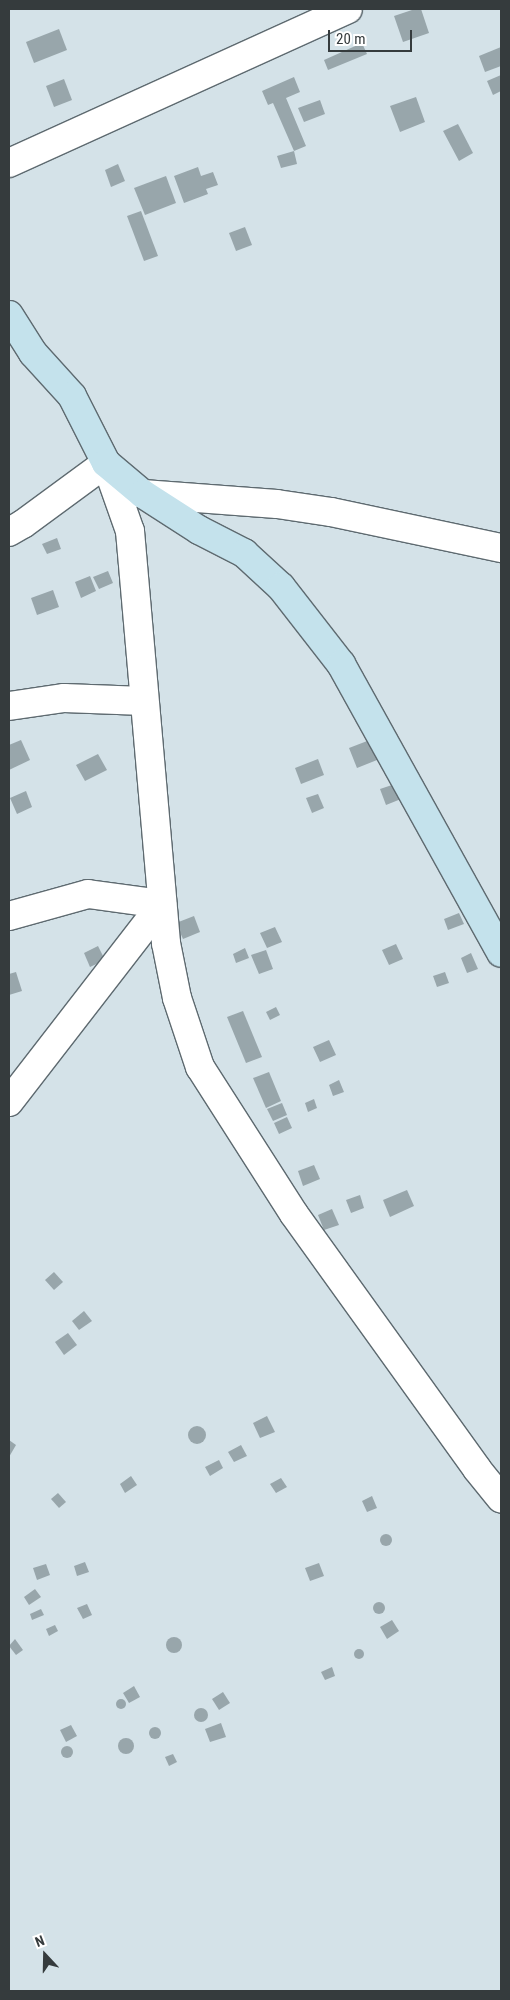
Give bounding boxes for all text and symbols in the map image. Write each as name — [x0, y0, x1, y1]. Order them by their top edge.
scale bar — [330, 20, 414, 52]
text: 20 m — [336, 30, 366, 48]
north arrow — [20, 1930, 70, 1980]
text: N — [33, 1932, 46, 1950]

